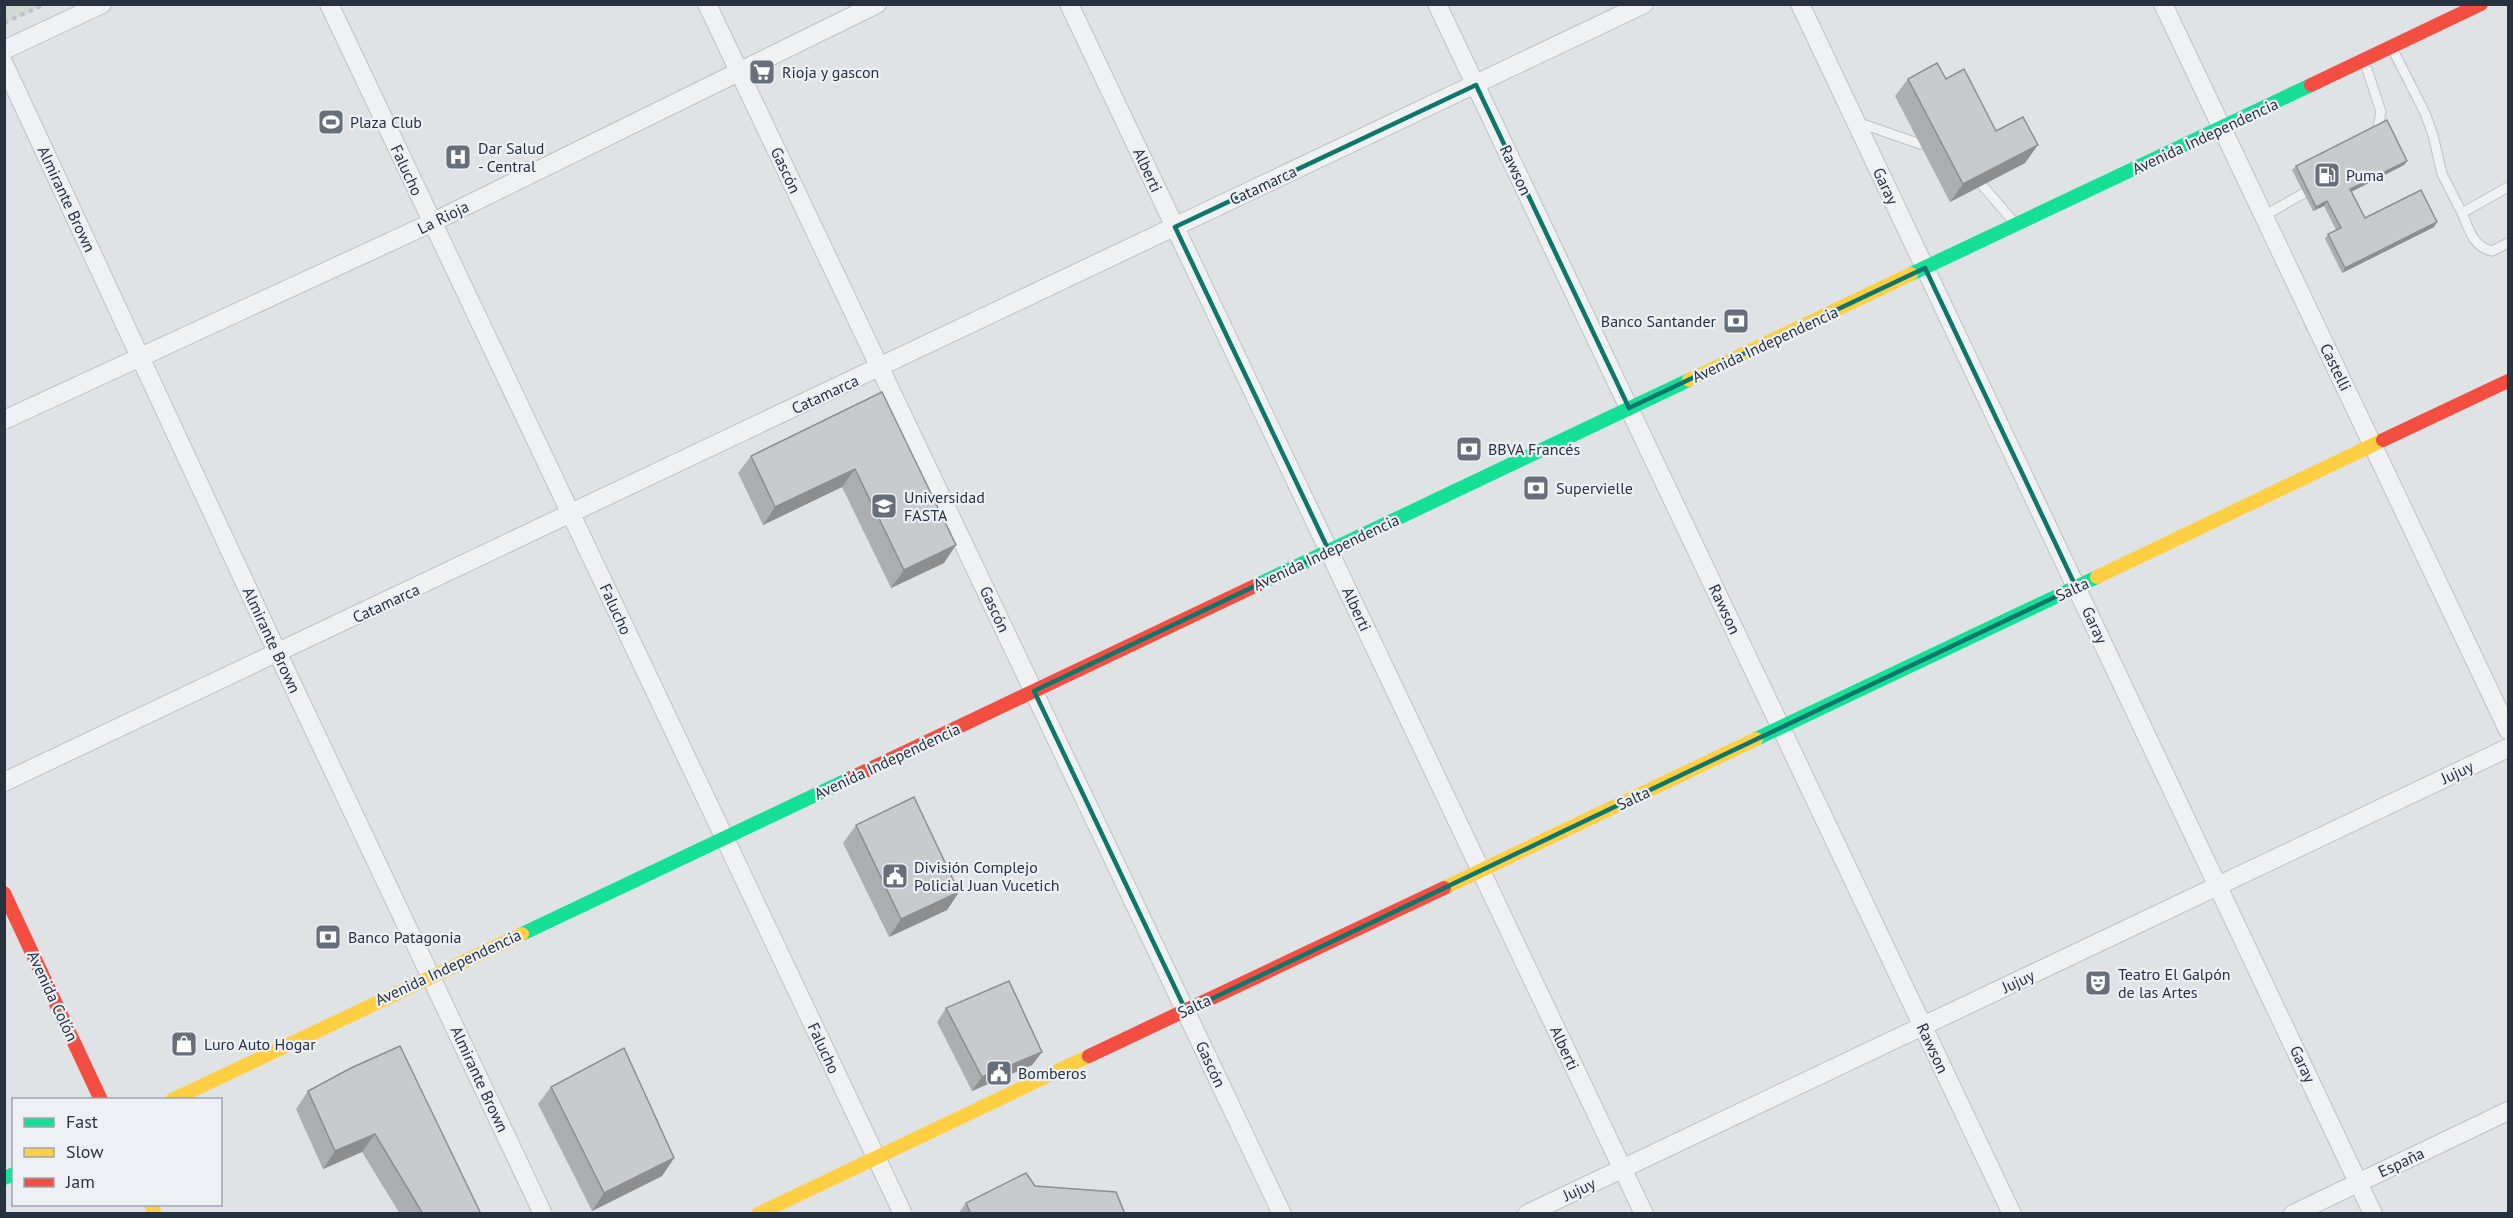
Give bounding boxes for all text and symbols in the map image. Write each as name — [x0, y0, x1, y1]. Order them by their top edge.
supermarket icon: Rioja y gascon — [747, 57, 777, 87]
place label: Rioja y gascon — [782, 62, 879, 82]
street label: Avenida Independencia — [2129, 93, 2281, 179]
sports icon: Plaza Club — [316, 107, 346, 137]
place label: Plaza Club — [350, 112, 422, 132]
place label: Dar Salud - Central — [478, 138, 544, 176]
street label: Falucho — [387, 141, 427, 199]
hospital icon: Dar Salud - Central — [443, 142, 473, 172]
street label: Rawson — [1496, 142, 1536, 198]
street label: Almirante Brown — [34, 143, 100, 255]
street label: Gascón — [767, 144, 805, 196]
street label: Alberti — [1129, 145, 1167, 195]
fuel station icon: Puma — [2312, 160, 2342, 190]
street label: Catamarca — [1226, 161, 1300, 209]
street label: Garay — [1869, 164, 1903, 208]
place label: Puma — [2346, 165, 2384, 185]
street label: La Rioja — [414, 196, 472, 238]
street label: Avenida Independencia — [1689, 301, 1841, 387]
bank icon: Banco Santander — [1721, 306, 1751, 336]
place label: Banco Santander — [1601, 311, 1717, 331]
street label: Castelli — [2316, 340, 2356, 394]
street label: Catamarca — [788, 370, 862, 418]
bank icon: BBVA Francés — [1454, 434, 1484, 464]
place label: BBVA Francés — [1488, 439, 1580, 459]
bank icon: Supervielle — [1521, 473, 1551, 503]
place label: Supervielle — [1556, 478, 1633, 498]
place label: Universidad FASTA — [904, 487, 985, 525]
school or university icon: Universidad FASTA — [869, 491, 899, 521]
street label: Avenida Independencia — [1250, 509, 1402, 595]
street label: Salta — [2052, 573, 2092, 605]
street label: Catamarca — [349, 579, 423, 627]
street label: Falucho — [596, 580, 636, 638]
street label: Rawson — [1705, 581, 1745, 637]
street label: Gascón — [976, 583, 1014, 635]
street label: Almirante Brown — [239, 584, 305, 696]
street label: Alberti — [1338, 584, 1376, 634]
street label: Garay — [2078, 603, 2112, 647]
street label: Avenida Independencia — [811, 718, 963, 804]
street label: Jujuy — [2437, 756, 2477, 789]
street label: Salta — [1613, 782, 1653, 814]
place label: División Complejo Policial Juan Vucetich — [914, 857, 1060, 895]
public building icon: División Complejo Policial Juan Vucetich — [880, 861, 910, 891]
bank icon: Banco Patagonia — [313, 922, 343, 952]
street label: Avenida Independencia — [372, 924, 524, 1010]
place label: Banco Patagonia — [348, 927, 462, 947]
street label: Avenida Colón — [23, 948, 83, 1044]
place label: Teatro El Galpón de las Artes — [2118, 964, 2231, 1002]
street label: Jujuy — [1998, 965, 2038, 998]
theatre icon: Teatro El Galpón de las Artes — [2083, 968, 2113, 998]
street label: Salta — [1174, 990, 1214, 1022]
street label: Falucho — [804, 1019, 844, 1077]
street label: Rawson — [1913, 1020, 1953, 1076]
street label: Almirante Brown — [447, 1023, 513, 1135]
street label: Alberti — [1546, 1023, 1584, 1073]
shop icon: Luro Auto Hogar — [169, 1029, 199, 1059]
place label: Luro Auto Hogar — [204, 1034, 316, 1054]
street label: Gascón — [1192, 1038, 1230, 1090]
street label: Garay — [2286, 1042, 2320, 1086]
public building icon: Bomberos — [984, 1058, 1014, 1088]
place label: Bomberos — [1018, 1063, 1087, 1083]
legend — [12, 1098, 222, 1206]
text: Fast — [66, 1110, 98, 1133]
text: Slow — [66, 1140, 104, 1163]
street label: España — [2375, 1143, 2427, 1181]
text: Jam — [65, 1170, 95, 1193]
street label: Jujuy — [1559, 1173, 1599, 1206]

